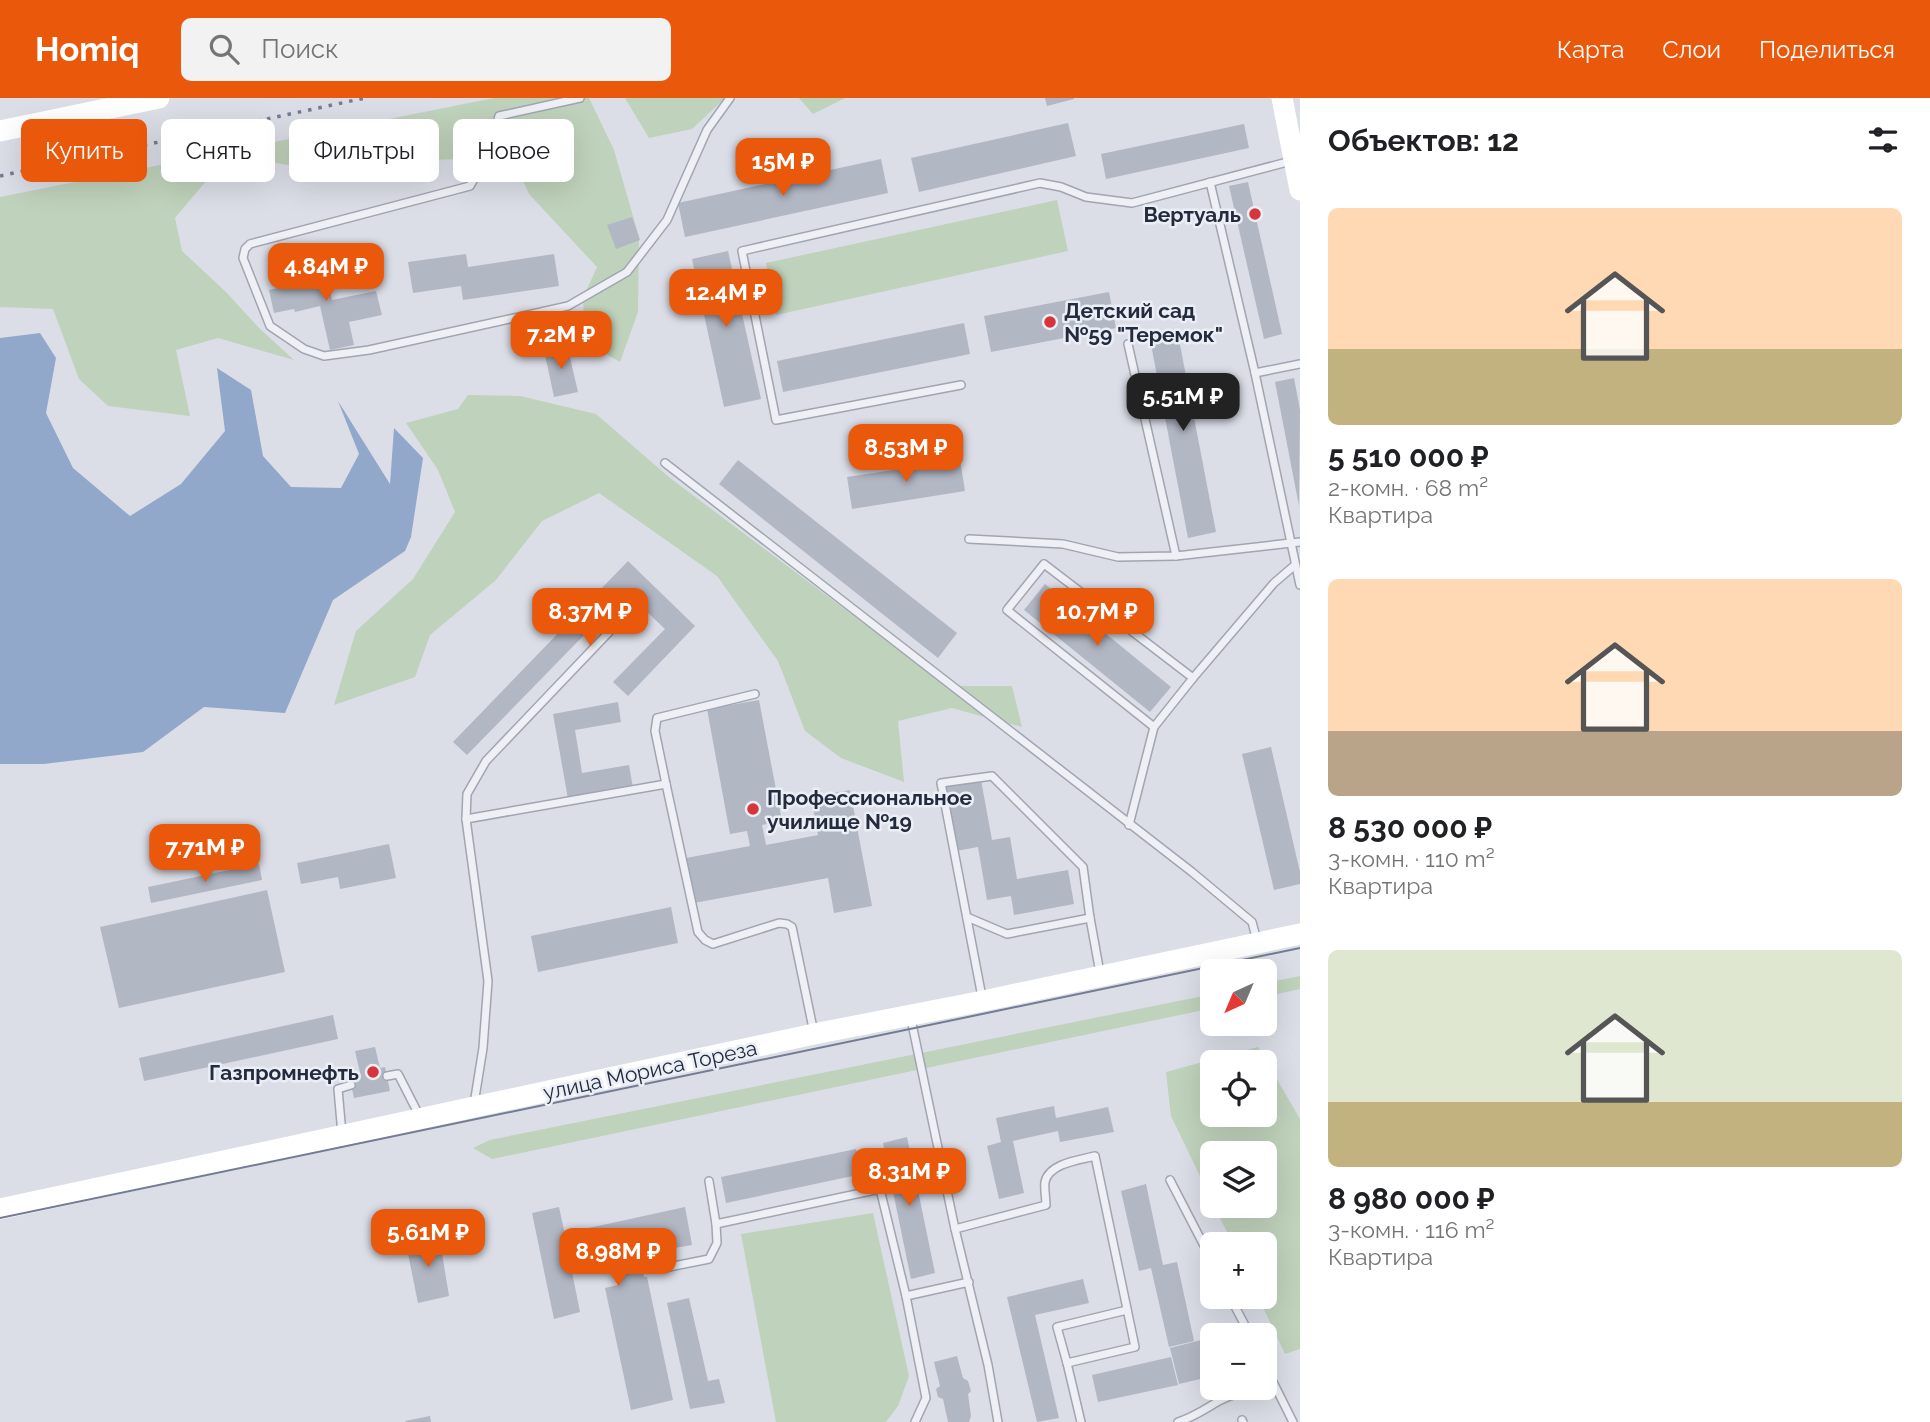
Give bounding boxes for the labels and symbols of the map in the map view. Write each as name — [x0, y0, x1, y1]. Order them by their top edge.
pin: 15M ₽ — [734, 139, 832, 198]
place label: Вертуаль — [1143, 202, 1241, 227]
marker: Вертуаль — [1247, 206, 1263, 222]
pin: 4.84M ₽ — [261, 244, 391, 303]
pin: 12.4M ₽ — [661, 270, 791, 329]
place label: Детский сад №59 "Теремок" — [1064, 298, 1223, 347]
pin: 7.2M ₽ — [504, 312, 618, 371]
marker: Детский сад №59 "Теремок" — [1042, 314, 1058, 330]
pin: 5.51M ₽ — [1118, 374, 1248, 433]
pin: 8.53M ₽ — [841, 424, 971, 484]
pin: 8.37M ₽ — [525, 588, 655, 648]
pin: 10.7M ₽ — [1032, 588, 1162, 648]
place label: Профессиональное училище №19 — [767, 785, 972, 834]
marker: Профессиональное училище №19 — [745, 801, 761, 817]
pin: 7.71M ₽ — [140, 824, 270, 884]
north arrow — [1200, 959, 1278, 1036]
street label: улица Мориса Тореза — [541, 1035, 759, 1105]
place label: Газпромнефть — [209, 1060, 359, 1085]
marker: Газпромнефть — [365, 1064, 381, 1080]
pin: 8.31M ₽ — [844, 1148, 974, 1208]
pin: 5.61M ₽ — [363, 1210, 493, 1269]
pin: 8.98M ₽ — [553, 1228, 683, 1288]

